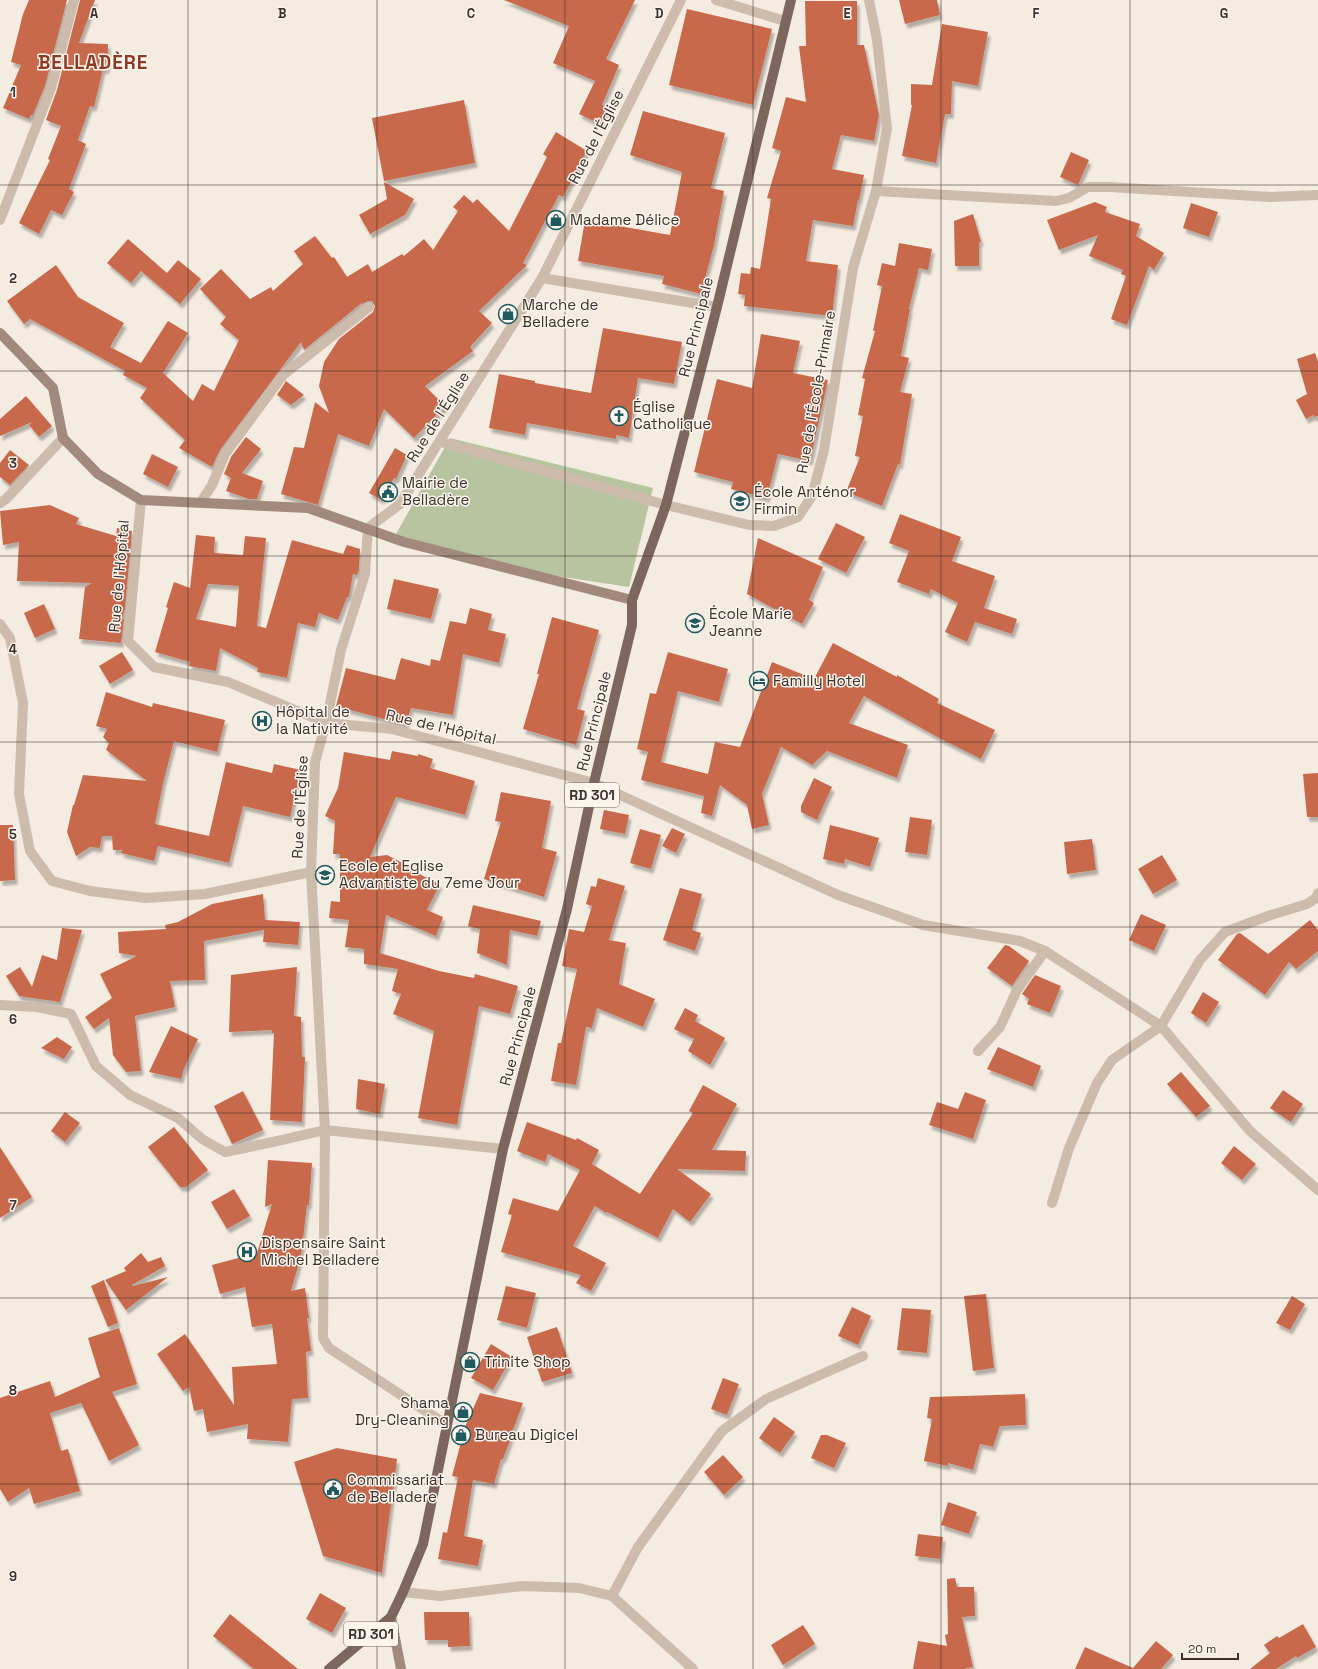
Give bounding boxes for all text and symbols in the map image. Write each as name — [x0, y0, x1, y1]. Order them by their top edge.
text: A — [90, 5, 99, 22]
text: B — [278, 5, 287, 22]
text: C — [467, 5, 475, 22]
text: D — [655, 5, 664, 22]
text: E — [843, 5, 851, 22]
text: F — [1033, 5, 1040, 22]
text: G — [1220, 5, 1228, 22]
district label: BELLADÈRE — [38, 50, 148, 75]
text: 1 — [10, 84, 16, 101]
street label: Rue de l'Église — [564, 86, 628, 187]
shop icon: Madame Délice — [545, 209, 567, 231]
place label: Madame Délice — [570, 210, 679, 229]
text: 2 — [9, 270, 17, 287]
street label: Rue Principale — [674, 275, 717, 379]
place label: Marche de Belladere — [522, 295, 599, 331]
shop icon: Marche de Belladere — [497, 303, 519, 325]
street label: Rue de l'École-Primaire — [792, 309, 839, 475]
street label: Rue de l'Église — [402, 368, 473, 466]
place label: Église Catholique — [633, 397, 711, 433]
church icon: Église Catholique — [608, 405, 630, 427]
text: 3 — [9, 455, 17, 472]
place label: Mairie de Belladère — [402, 473, 469, 509]
public building icon: Mairie de Belladère — [377, 481, 399, 503]
place label: École Anténor Firmin — [754, 482, 855, 518]
school or university icon: École Anténor Firmin — [729, 490, 751, 512]
street label: Rue de l'Hôpital — [104, 519, 133, 633]
place label: École Marie Jeanne — [709, 604, 792, 640]
school or university icon: École Marie Jeanne — [684, 612, 706, 634]
text: 4 — [9, 641, 17, 658]
street label: Rue Principale — [572, 669, 615, 773]
hotel icon: Familly Hotel — [748, 670, 770, 692]
place label: Familly Hotel — [773, 671, 865, 690]
place label: Hôpital de la Nativité — [276, 702, 350, 738]
street label: Rue de l'Hôpital — [384, 705, 498, 748]
hospital icon: Hôpital de la Nativité — [251, 710, 273, 732]
street label: Rue de l'Église — [287, 755, 312, 859]
road number: RD 301 — [565, 783, 619, 807]
text: 5 — [9, 826, 17, 843]
place label: Ecole et Eglise Advantiste du 7eme Jour — [339, 856, 520, 892]
school or university icon: Ecole et Eglise Advantiste du 7eme Jour — [314, 864, 336, 886]
street label: Rue Principale — [495, 984, 540, 1088]
text: 6 — [9, 1011, 17, 1028]
text: 7 — [9, 1197, 17, 1214]
place label: Dispensaire Saint Michel Belladere — [261, 1233, 386, 1269]
hospital icon: Dispensaire Saint Michel Belladere — [236, 1241, 258, 1263]
shop icon: Trinite Shop — [459, 1351, 481, 1373]
place label: Trinite Shop — [484, 1352, 571, 1371]
text: 8 — [9, 1382, 17, 1399]
place label: Shama Dry-Cleaning — [355, 1393, 449, 1429]
shop icon: Shama Dry-Cleaning — [452, 1401, 474, 1423]
shop icon: Bureau Digicel — [450, 1424, 472, 1446]
place label: Bureau Digicel — [475, 1425, 578, 1444]
place label: Commissariat de Belladere — [347, 1470, 444, 1506]
public building icon: Commissariat de Belladere — [322, 1478, 344, 1500]
text: 9 — [9, 1568, 17, 1585]
road number: RD 301 — [344, 1622, 398, 1646]
scale bar — [1182, 1635, 1238, 1661]
text: 20 m — [1188, 1641, 1216, 1657]

